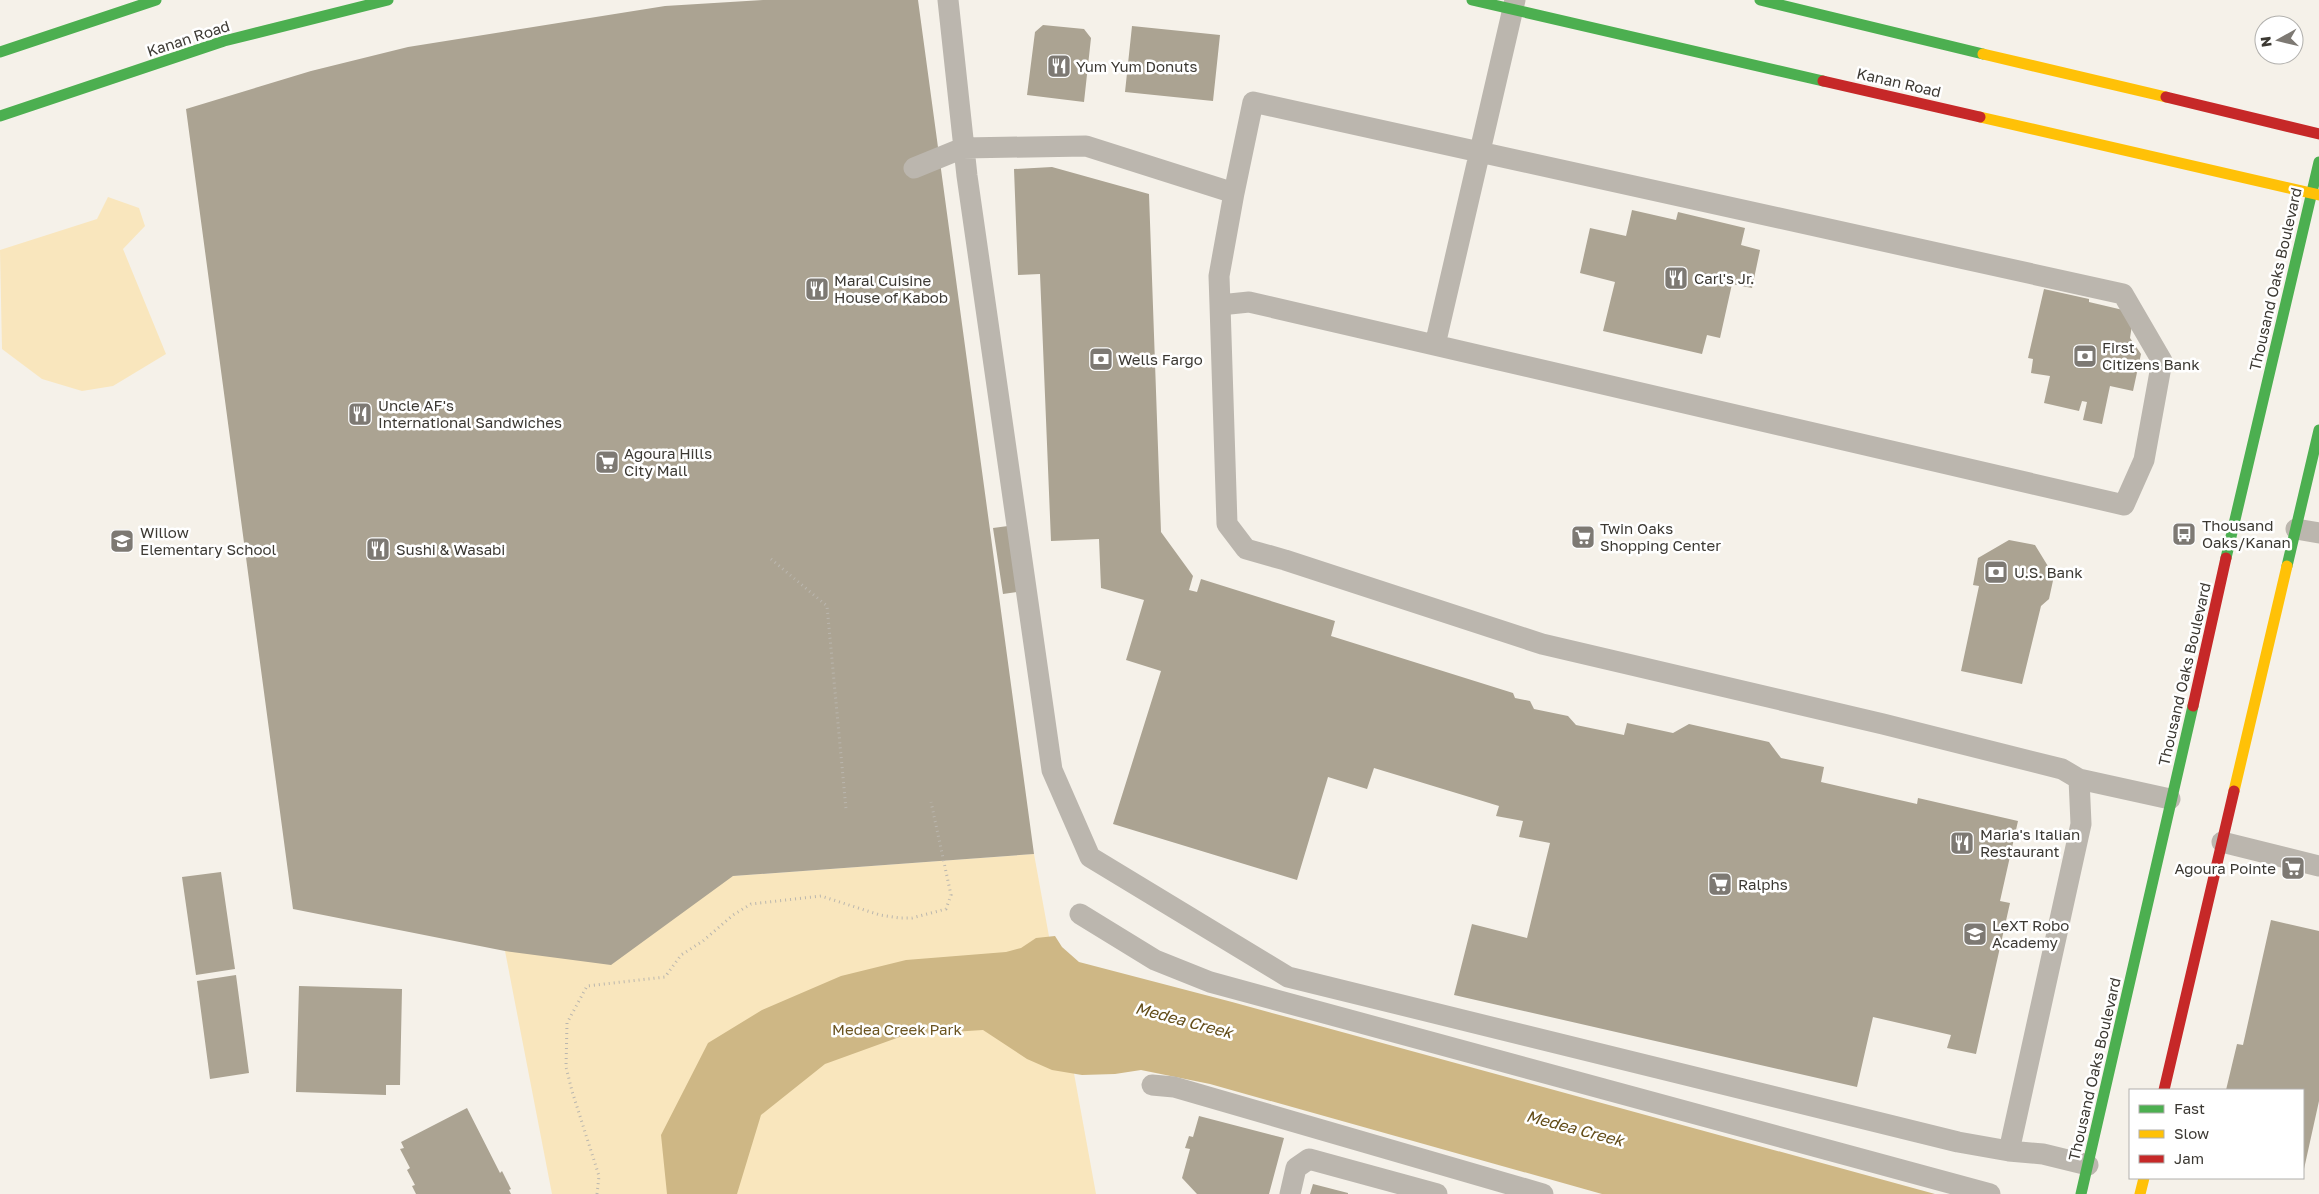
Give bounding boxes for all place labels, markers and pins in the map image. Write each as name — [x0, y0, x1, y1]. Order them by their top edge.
restaurant icon: Yum Yum Donuts — [1046, 53, 1072, 79]
place label: Yum Yum Donuts — [1076, 57, 1197, 75]
restaurant icon: Carl's Jr. — [1663, 265, 1689, 291]
place label: Carl's Jr. — [1694, 269, 1755, 287]
place label: Maral Cuisine House of Kabob — [834, 271, 948, 306]
restaurant icon: Maral Cuisine House of Kabob — [804, 276, 830, 302]
place label: First Citizens Bank — [2102, 338, 2200, 373]
bank icon: First Citizens Bank — [2072, 343, 2098, 369]
bank icon: Wells Fargo — [1088, 346, 1114, 372]
place label: Wells Fargo — [1118, 350, 1203, 368]
place label: Uncle AF's International Sandwiches — [378, 396, 562, 431]
restaurant icon: Uncle AF's International Sandwiches — [347, 401, 373, 427]
place label: Agoura Hills City Mall — [624, 444, 712, 479]
supermarket icon: Agoura Hills City Mall — [594, 449, 620, 475]
place label: Thousand Oaks/Kanan — [2202, 516, 2291, 551]
place label: Twin Oaks Shopping Center — [1600, 519, 1721, 554]
bus stop icon: Thousand Oaks/Kanan — [2171, 521, 2197, 547]
place label: Willow Elementary School — [140, 523, 276, 558]
supermarket icon: Twin Oaks Shopping Center — [1570, 524, 1596, 550]
school or university icon: Willow Elementary School — [109, 528, 135, 554]
restaurant icon: Sushi & Wasabi — [365, 536, 391, 562]
place label: Sushi & Wasabi — [396, 540, 505, 558]
bank icon: U.S. Bank — [1983, 559, 2009, 585]
place label: U.S. Bank — [2014, 563, 2083, 581]
place label: Maria's Italian Restaurant — [1980, 825, 2080, 860]
restaurant icon: Maria's Italian Restaurant — [1949, 830, 1975, 856]
supermarket icon: Agoura Pointe — [2280, 855, 2306, 881]
place label: Agoura Pointe — [2174, 859, 2276, 877]
supermarket icon: Ralphs — [1707, 871, 1733, 897]
place label: Ralphs — [1738, 875, 1788, 893]
place label: LeXT Robo Academy — [1992, 916, 2069, 951]
school or university icon: LeXT Robo Academy — [1962, 921, 1988, 947]

